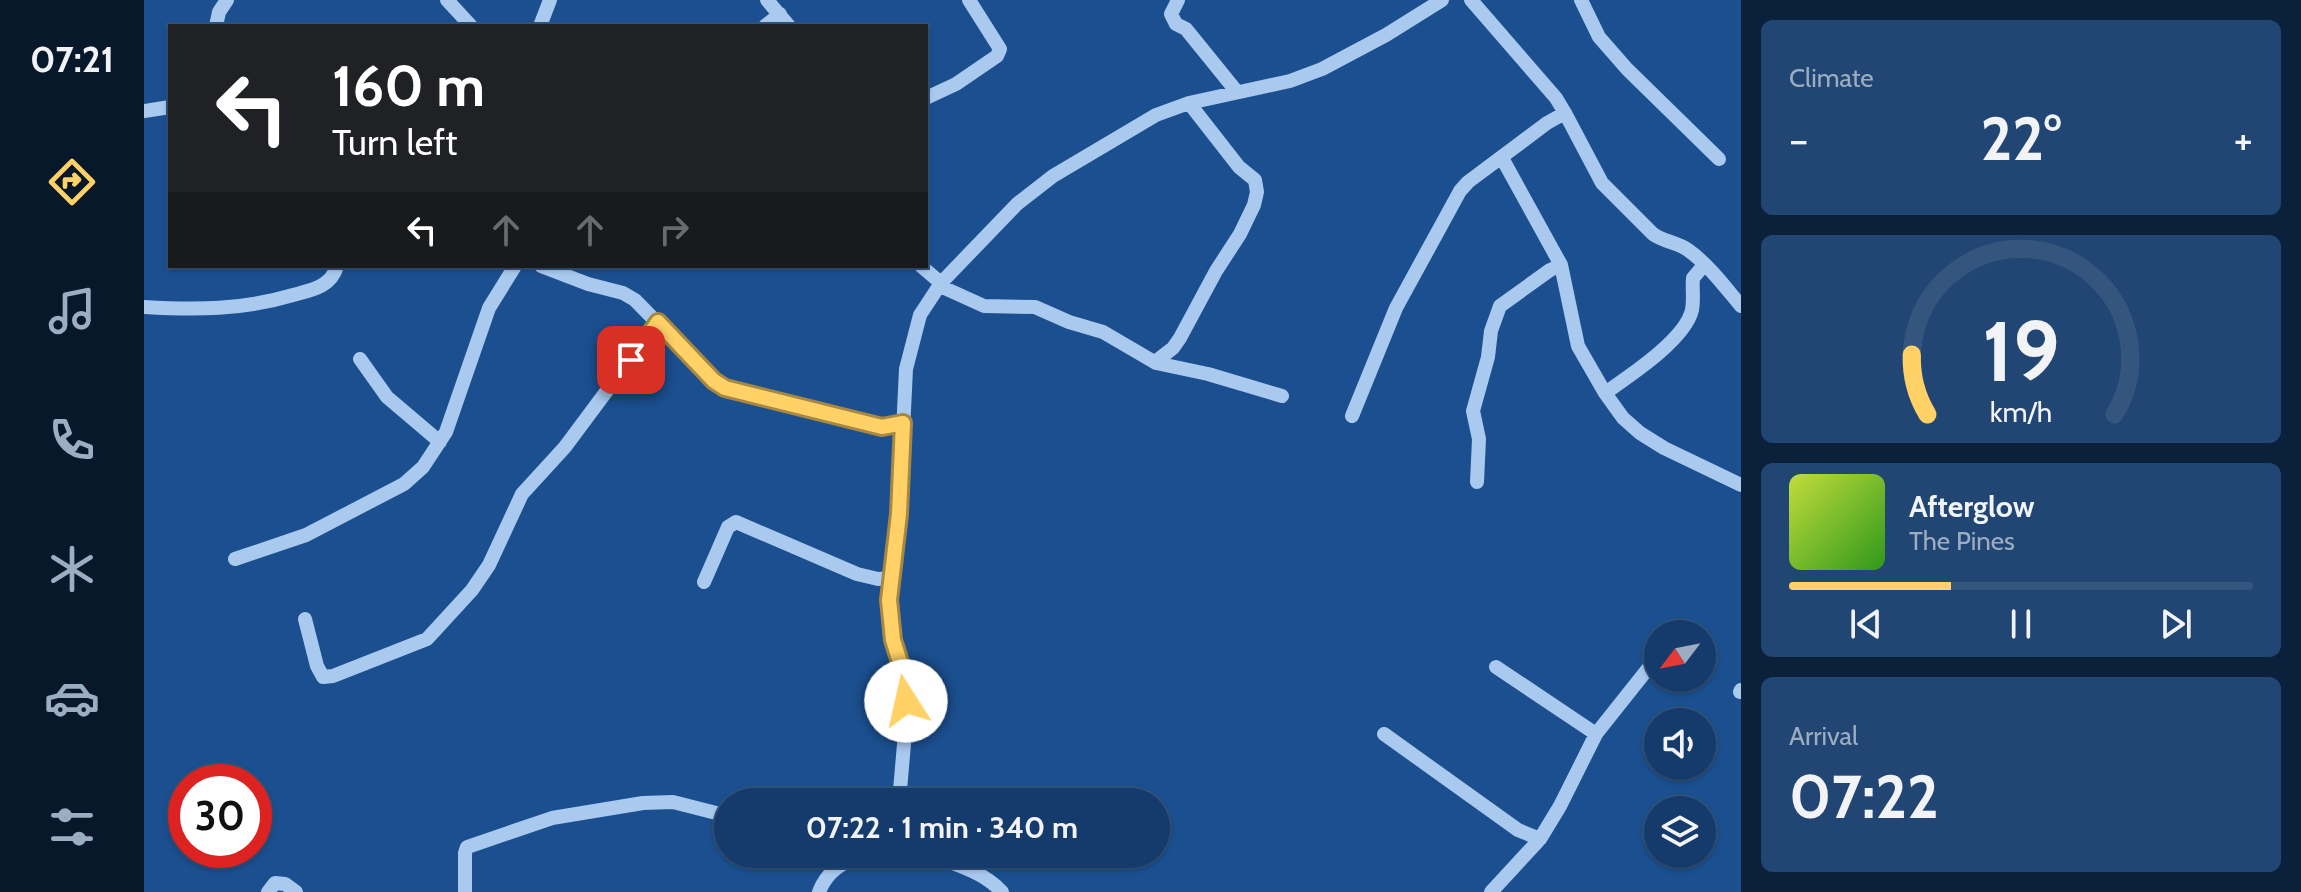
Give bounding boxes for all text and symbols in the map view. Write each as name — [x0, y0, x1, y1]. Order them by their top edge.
text: 07:21 — [30, 37, 114, 81]
text: 160 m — [332, 52, 485, 120]
icon: left — [200, 56, 304, 160]
text: Climate — [1789, 62, 1874, 94]
text: 22° — [1981, 102, 2061, 175]
text: − — [1789, 113, 1808, 166]
text: + — [2234, 113, 2253, 166]
text: Turn left — [332, 120, 457, 164]
icon: directions — [44, 154, 100, 210]
icon: left — [400, 208, 444, 252]
icon: ahead — [484, 208, 528, 252]
icon: ahead — [568, 208, 612, 252]
icon: right — [652, 208, 696, 252]
icon: music — [44, 283, 100, 339]
text: 19 — [1982, 300, 2060, 401]
pin — [597, 326, 665, 394]
icon: arrive — [609, 338, 653, 382]
text: km/h — [1990, 394, 2052, 429]
icon: phone — [44, 412, 100, 468]
text: Afterglow — [1909, 488, 2035, 525]
text: The Pines — [1909, 525, 2015, 557]
icon: climate — [44, 541, 100, 597]
icon: previous — [1844, 602, 1888, 646]
icon: pause — [1999, 602, 2043, 646]
icon: next — [2154, 602, 2198, 646]
north arrow — [1644, 620, 1716, 692]
map controls — [1644, 620, 1716, 868]
position arrow — [864, 659, 948, 743]
icon: car — [44, 670, 100, 726]
button: sound — [1644, 708, 1716, 780]
text: Arrival — [1789, 720, 1858, 752]
text: 07:22 — [1789, 760, 1939, 833]
speed limit sign: 30 — [168, 764, 272, 868]
button: layers — [1644, 796, 1716, 868]
icon: filters — [44, 799, 100, 855]
text: 07:22 · 1 min · 340 m — [806, 809, 1078, 846]

